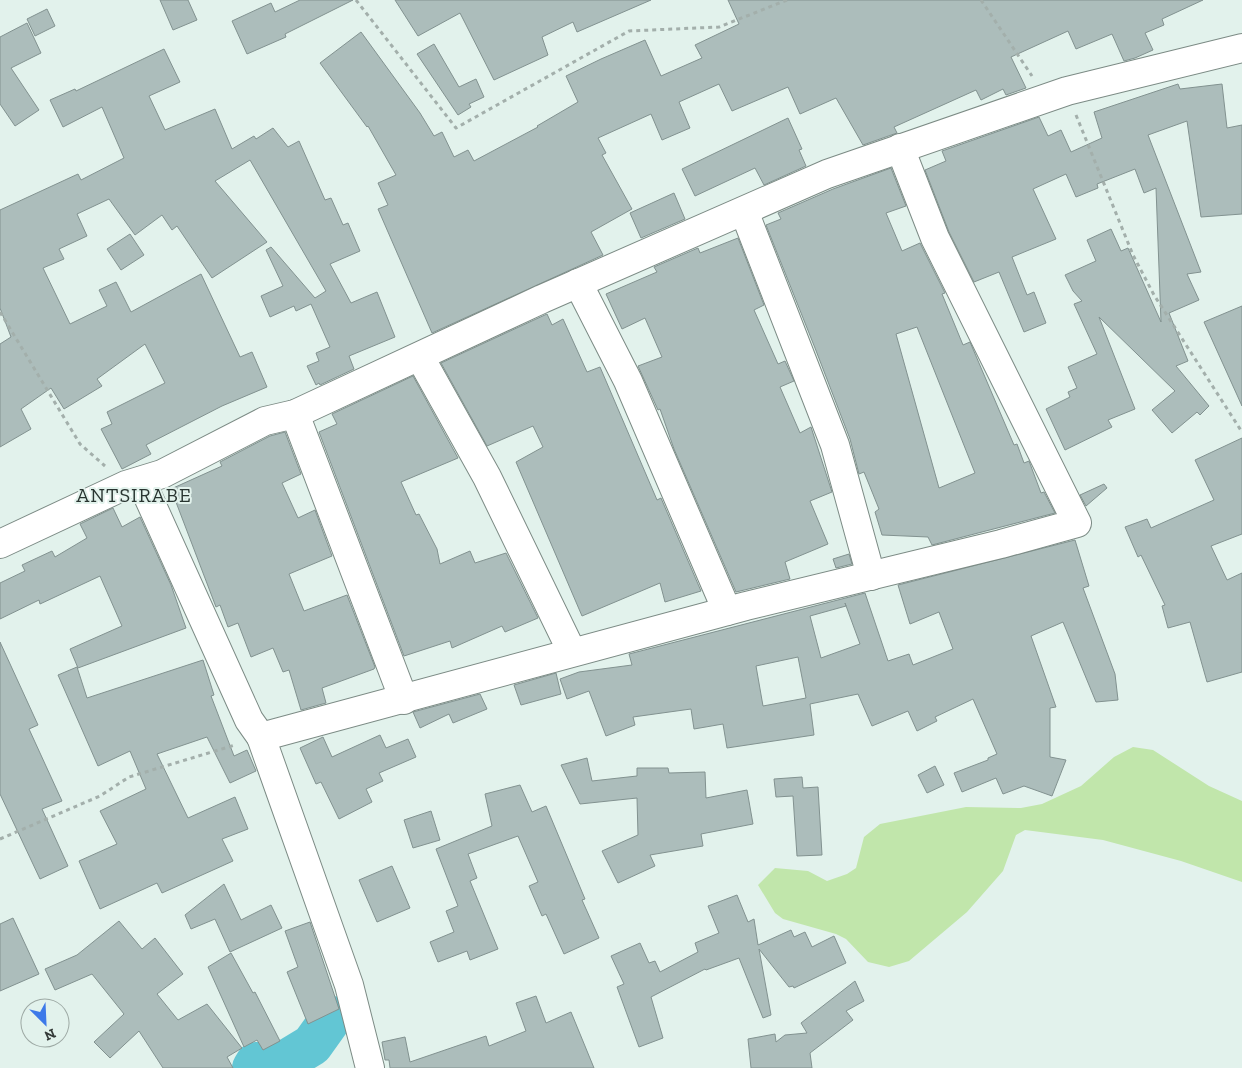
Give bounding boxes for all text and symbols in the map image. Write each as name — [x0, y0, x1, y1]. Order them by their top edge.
district label: ANTSIRABE — [76, 483, 192, 507]
north arrow — [20, 998, 70, 1048]
text: N — [41, 1024, 58, 1044]

